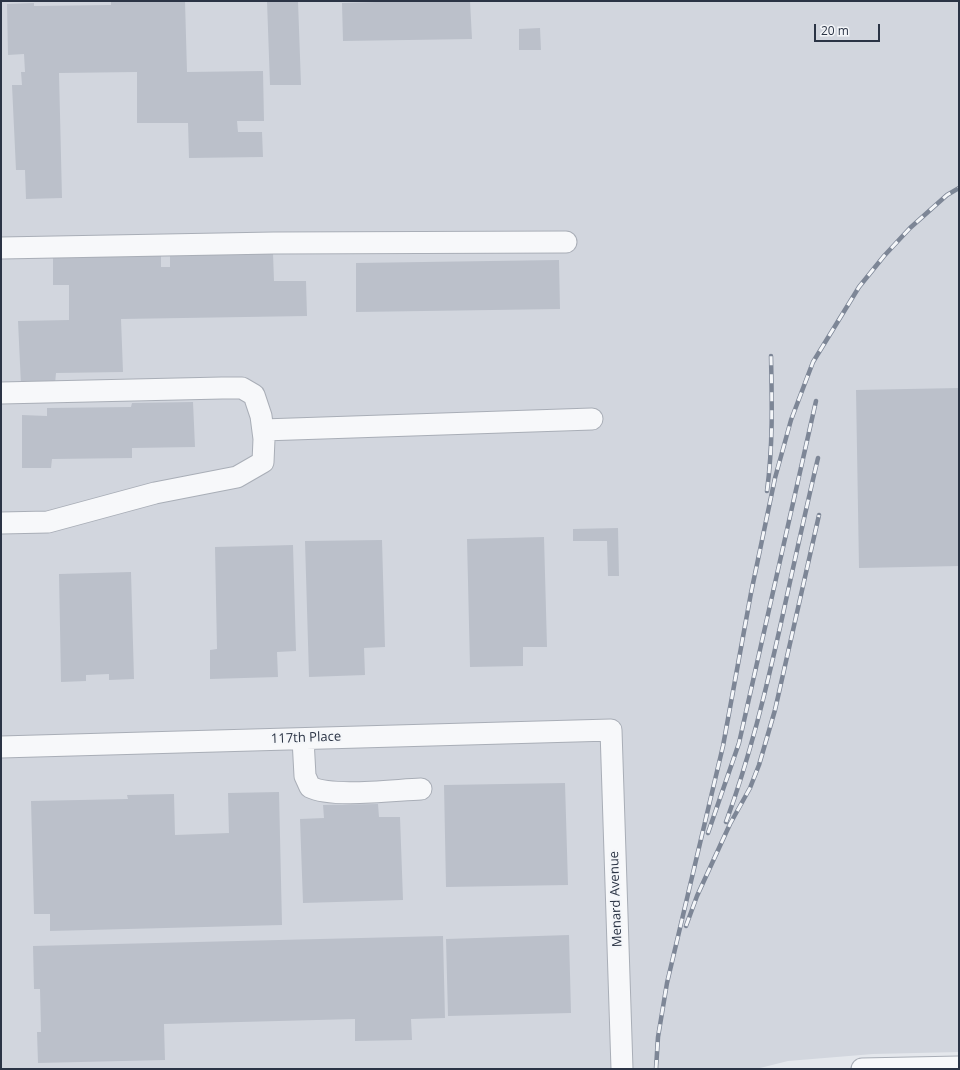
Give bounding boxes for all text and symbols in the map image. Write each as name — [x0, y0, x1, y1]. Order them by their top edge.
scale bar — [816, 16, 882, 42]
text: 20 m — [821, 22, 849, 39]
street label: 117th Place — [271, 729, 341, 747]
street label: Menard Avenue — [607, 851, 625, 947]

